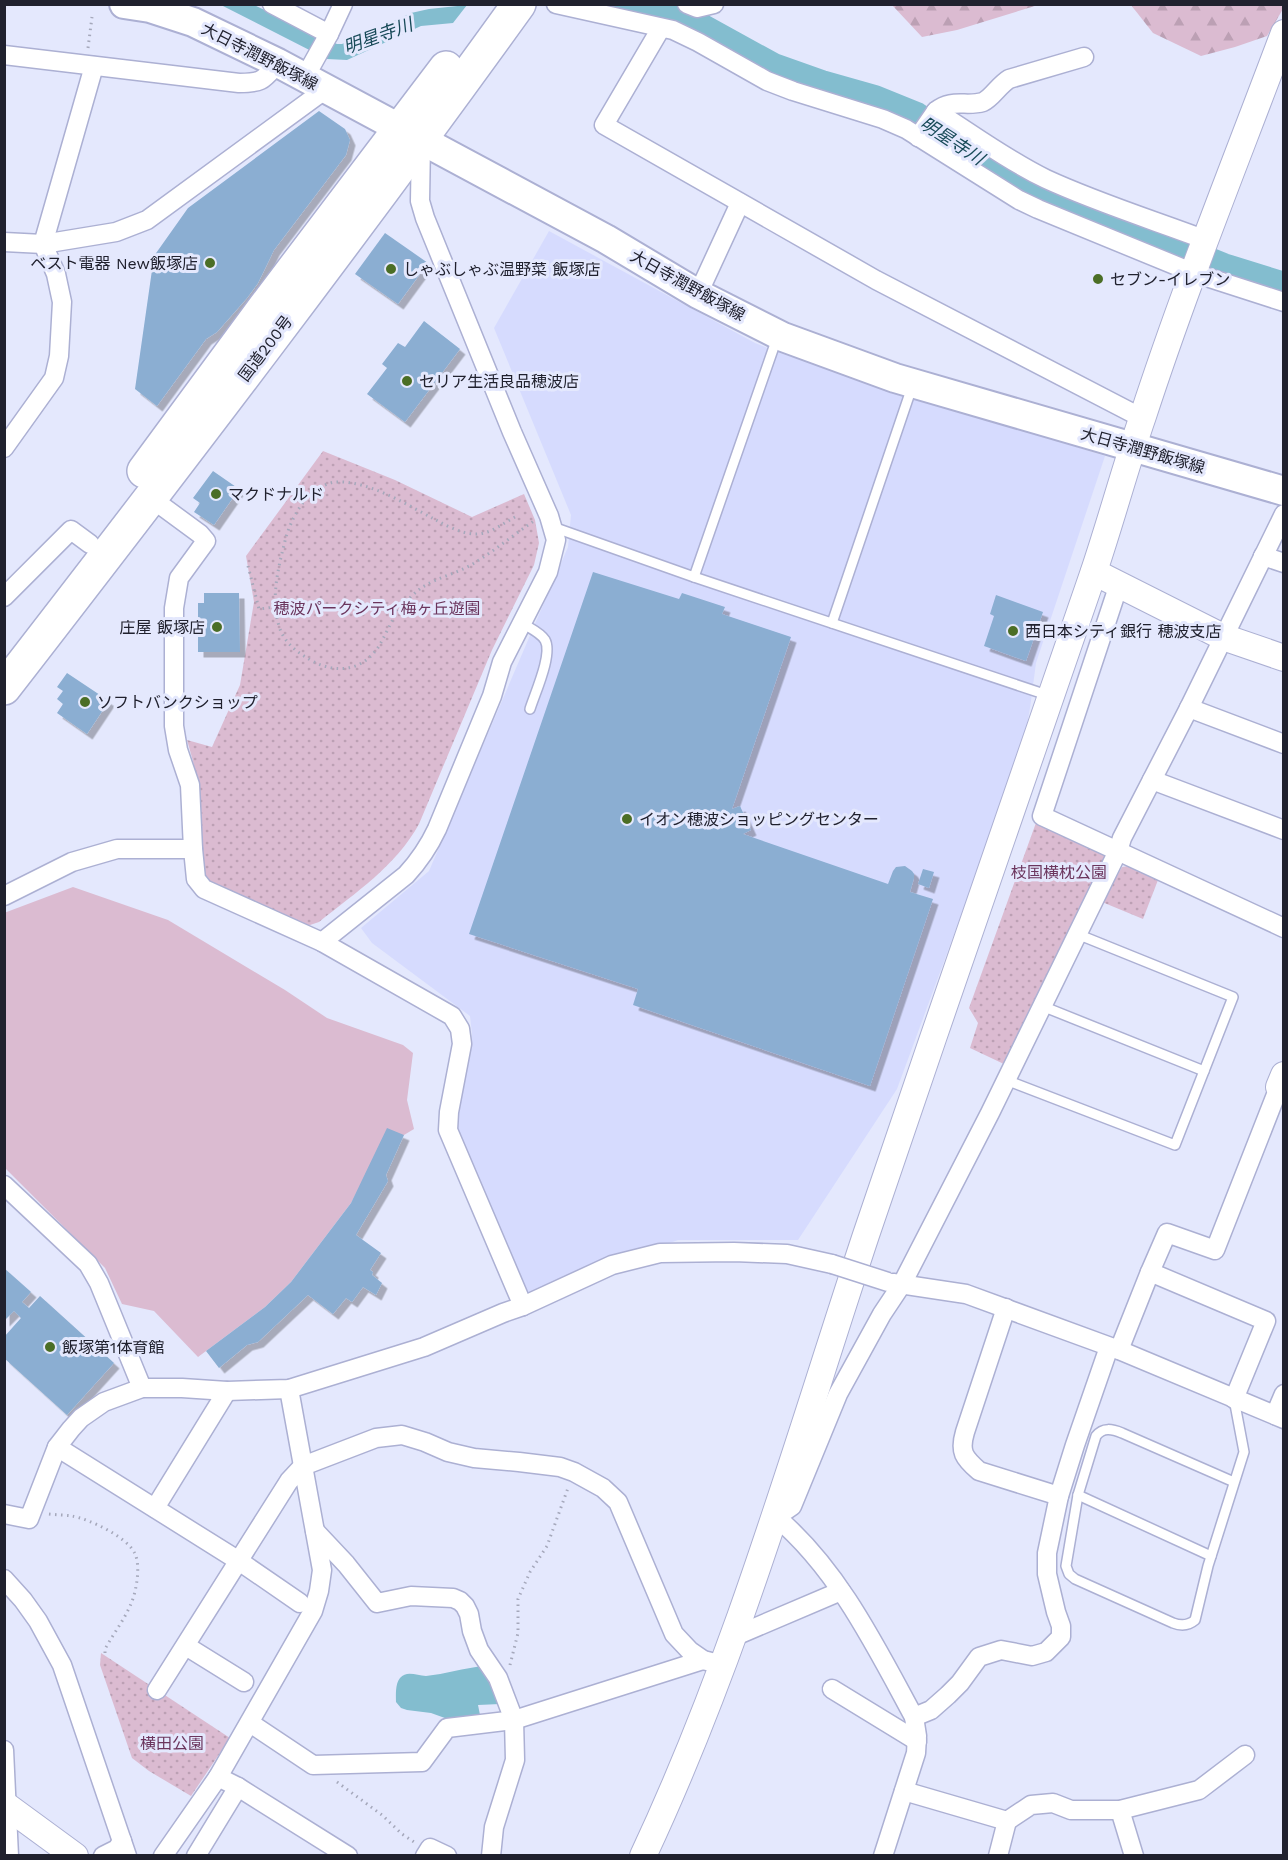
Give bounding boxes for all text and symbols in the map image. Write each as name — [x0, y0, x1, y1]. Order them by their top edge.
water label: 明星寺川 — [340, 13, 417, 58]
street label: 大日寺潤野飯塚線 — [198, 19, 321, 94]
water label: 明星寺川 — [916, 112, 990, 170]
street label: 大日寺潤野飯塚線 — [627, 246, 748, 325]
place label: ベスト電器 New飯塚店 — [30, 254, 198, 273]
marker: ベスト電器 New飯塚店 — [203, 256, 217, 270]
place label: しゃぶしゃぶ温野菜 飯塚店 — [403, 260, 600, 279]
marker: しゃぶしゃぶ温野菜 飯塚店 — [384, 262, 398, 276]
place label: セブン-イレブン — [1110, 270, 1230, 289]
marker: セブン-イレブン — [1091, 272, 1105, 286]
street label: 国道200号 — [235, 312, 296, 385]
place label: セリア生活良品穂波店 — [419, 372, 579, 391]
marker: セリア生活良品穂波店 — [400, 374, 414, 388]
street label: 大日寺潤野飯塚線 — [1079, 424, 1207, 477]
place label: マクドナルド — [228, 485, 324, 504]
marker: マクドナルド — [209, 487, 223, 501]
park label: 穂波パークシティ梅ヶ丘遊園 — [273, 599, 481, 618]
place label: 庄屋 飯塚店 — [120, 618, 205, 637]
marker: 庄屋 飯塚店 — [210, 620, 224, 634]
place label: 西日本シティ銀行 穂波支店 — [1025, 622, 1222, 641]
marker: 西日本シティ銀行 穂波支店 — [1006, 624, 1020, 638]
place label: ソフトバンクショップ — [97, 693, 258, 712]
marker: ソフトバンクショップ — [78, 695, 92, 709]
place label: イオン穂波ショッピングセンター — [639, 810, 879, 829]
marker: イオン穂波ショッピングセンター — [620, 812, 634, 826]
park label: 枝国横枕公園 — [1011, 863, 1107, 882]
place label: 飯塚第1体育館 — [62, 1338, 164, 1357]
marker: 飯塚第1体育館 — [43, 1340, 57, 1354]
park label: 横田公園 — [140, 1734, 204, 1753]

